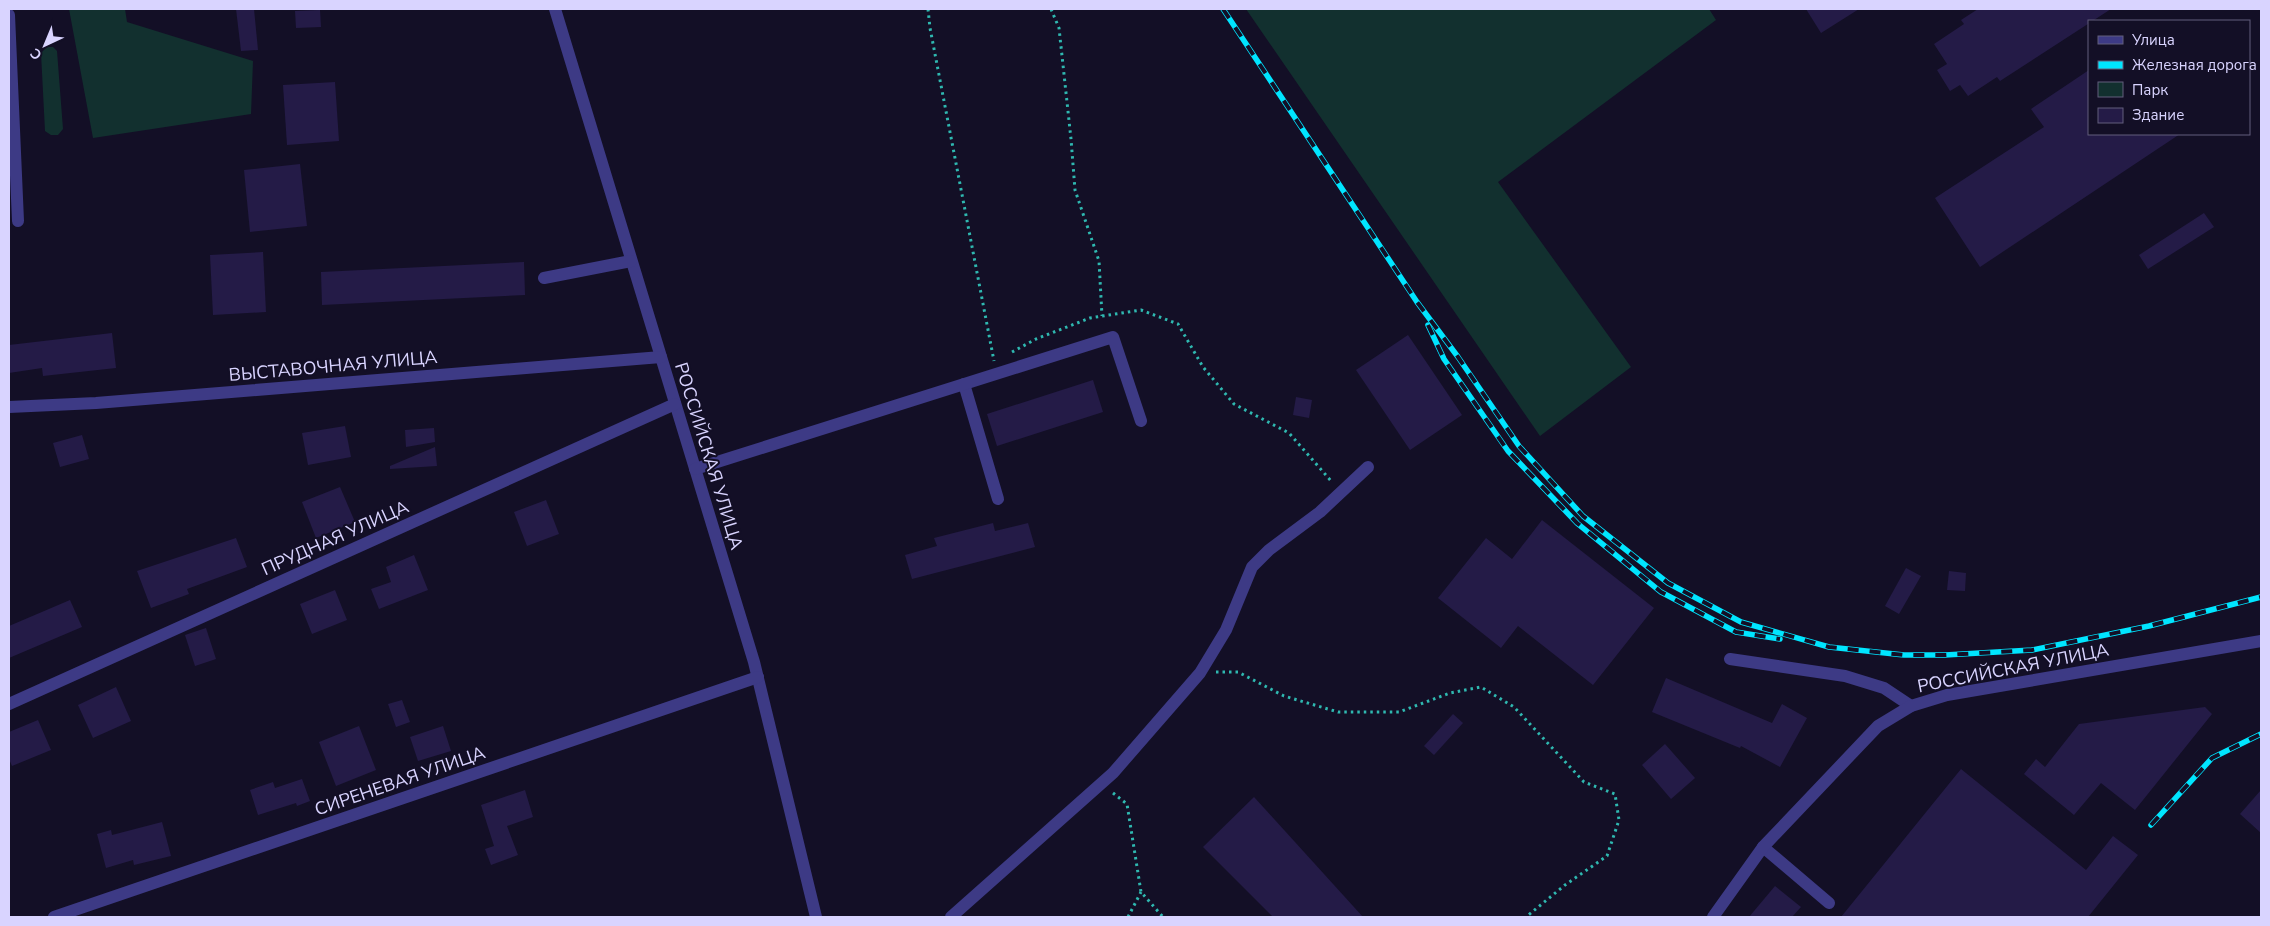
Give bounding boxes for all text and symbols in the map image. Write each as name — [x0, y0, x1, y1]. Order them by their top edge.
north arrow — [20, 20, 70, 70]
legend — [2088, 20, 2250, 135]
text: Улица — [2131, 30, 2175, 50]
text: С — [26, 44, 46, 64]
text: Железная дорога — [2132, 55, 2257, 75]
text: Парк — [2132, 80, 2168, 100]
text: Здание — [2132, 105, 2184, 125]
street label: ВЫСТАВОЧНАЯ УЛИЦА — [228, 345, 438, 387]
street label: РОССИЙСКАЯ УЛИЦА — [669, 360, 749, 552]
street label: ПРУДНАЯ УЛИЦА — [258, 495, 412, 581]
street label: РОССИЙСКАЯ УЛИЦА — [1915, 638, 2111, 698]
street label: СИРЕНЕВАЯ УЛИЦА — [312, 741, 488, 821]

